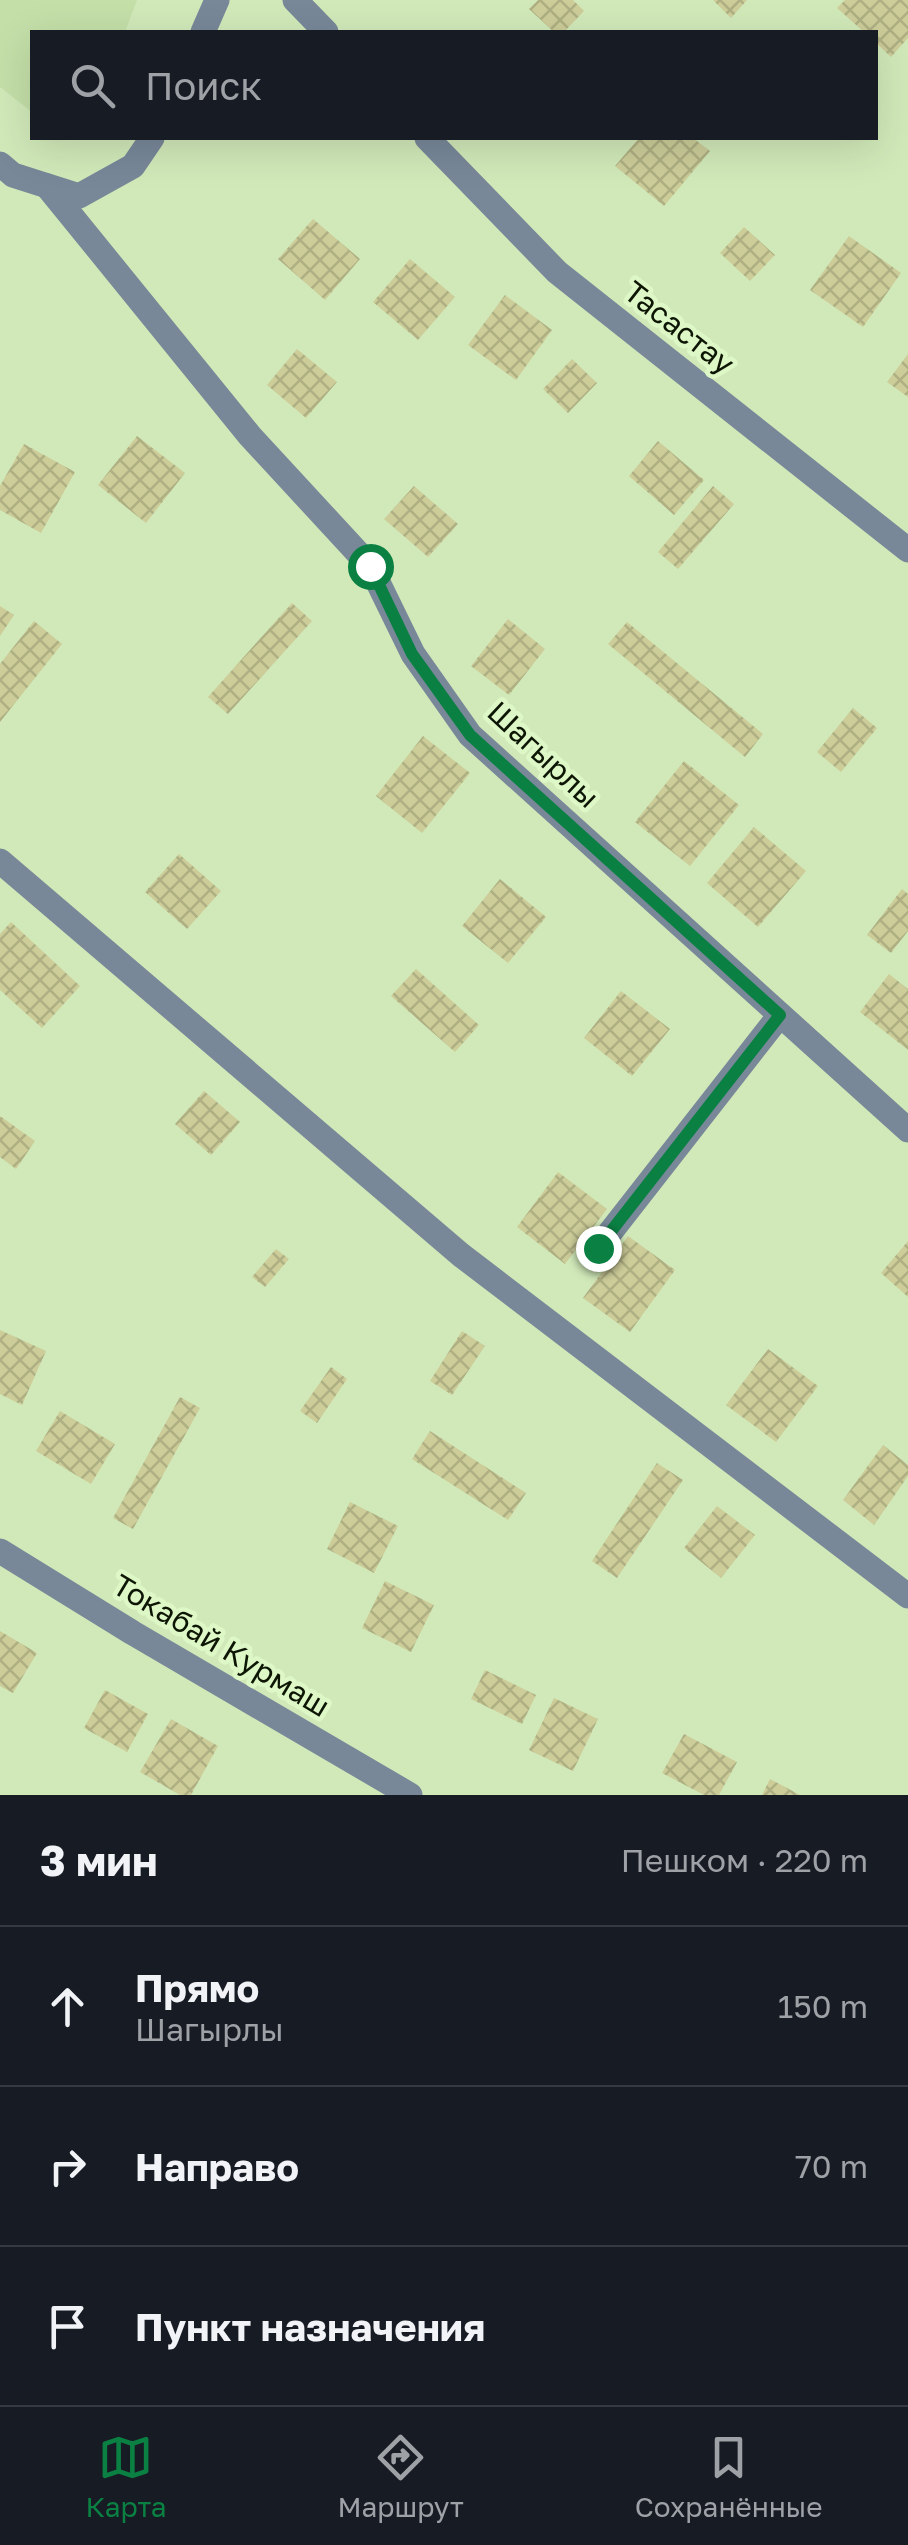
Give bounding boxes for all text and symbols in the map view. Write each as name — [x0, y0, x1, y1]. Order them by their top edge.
search box — [30, 30, 878, 140]
icon: search — [65, 58, 120, 113]
text: Поиск — [145, 63, 262, 108]
street label: Тасастау — [617, 273, 742, 381]
route start — [348, 544, 394, 590]
street label: Шагырлы — [480, 694, 607, 815]
route end — [576, 1226, 622, 1272]
street label: Токабай Курмаш — [107, 1566, 336, 1724]
text: 3 мин — [40, 1835, 158, 1885]
text: Пешком · 220 m — [621, 1841, 868, 1879]
text: Прямо — [135, 1965, 259, 2010]
icon: ahead — [40, 1979, 95, 2034]
text: 150 m — [778, 1987, 868, 2025]
text: Шагырлы — [135, 2010, 284, 2048]
icon: right — [40, 2139, 95, 2194]
text: Направо — [135, 2144, 299, 2189]
text: 70 m — [795, 2147, 868, 2185]
icon: arrive — [40, 2299, 95, 2354]
text: Пункт назначения — [135, 2304, 485, 2349]
tab: Карта — [85, 2430, 167, 2523]
tab: Маршрут — [337, 2430, 464, 2523]
tab: Сохранённые — [635, 2430, 823, 2523]

